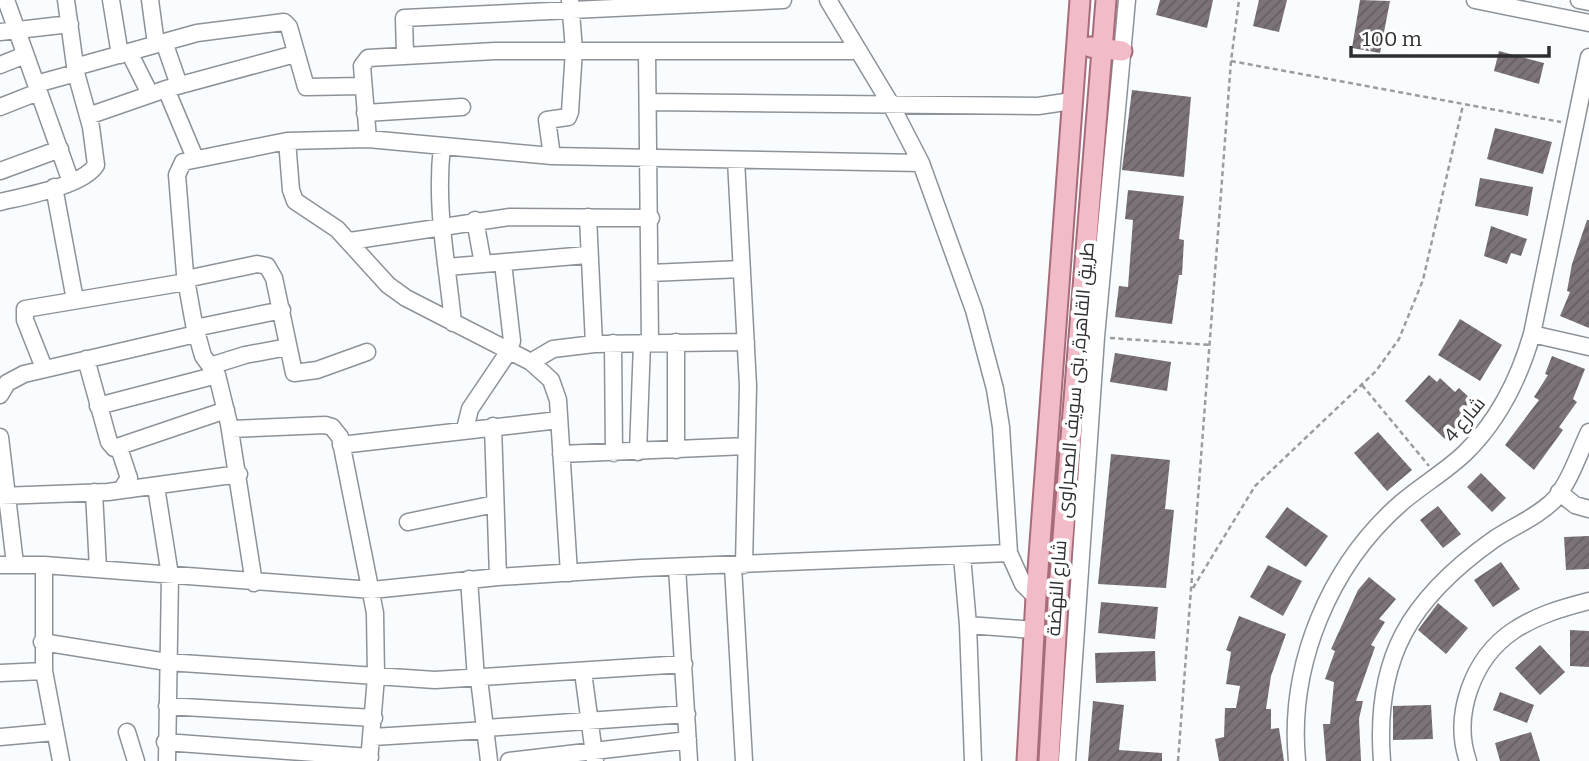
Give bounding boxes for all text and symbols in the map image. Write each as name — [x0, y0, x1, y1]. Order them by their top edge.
scale bar — [1351, 14, 1549, 58]
text: 100 m — [1362, 26, 1422, 52]
street label: طريق القاهرة, بنى سويف الصحراوى — [1052, 241, 1100, 519]
street label: شارع 4 — [1439, 392, 1491, 448]
street label: شارع النهضة — [1042, 539, 1073, 637]

